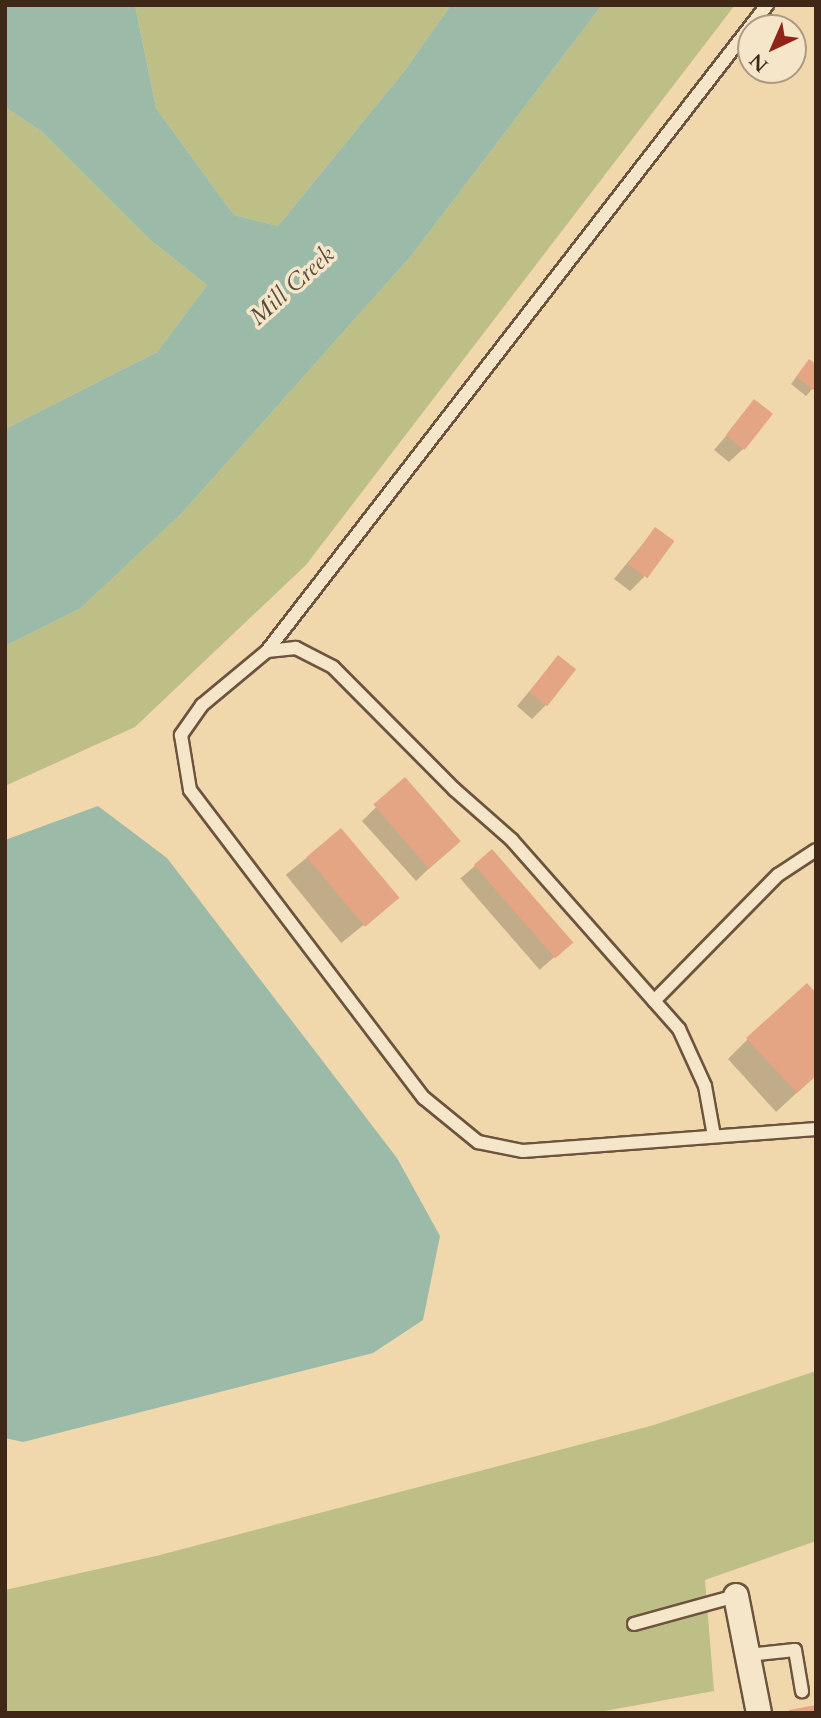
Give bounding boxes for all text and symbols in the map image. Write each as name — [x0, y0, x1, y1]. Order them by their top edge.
north arrow — [737, 14, 807, 84]
text: N — [744, 48, 774, 78]
water label: Mill Creek — [244, 240, 340, 332]

